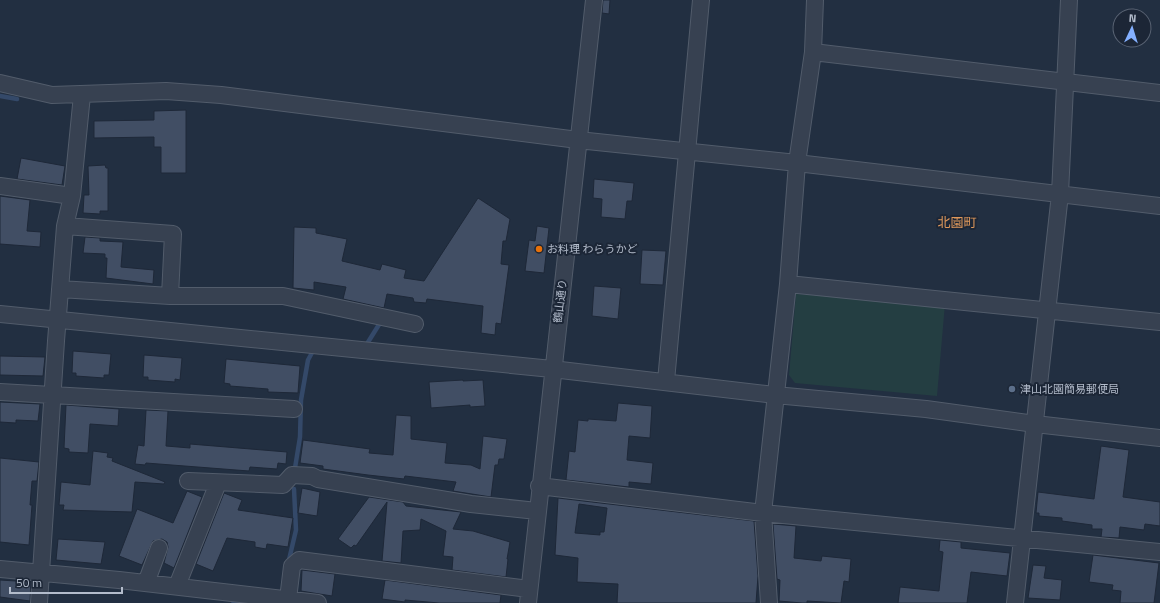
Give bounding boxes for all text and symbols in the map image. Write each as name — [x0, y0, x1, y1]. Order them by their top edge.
north arrow — [1112, 8, 1152, 48]
text: N — [1128, 10, 1137, 26]
district label: 北園町 — [937, 212, 977, 232]
place label: お料理 わらうかど — [547, 241, 637, 257]
marker: お料理 わらうかど — [534, 244, 544, 254]
street label: 鶴山通り — [549, 278, 571, 324]
place label: 津山北園簡易郵便局 — [1020, 381, 1119, 397]
marker: 津山北園簡易郵便局 — [1007, 384, 1017, 394]
scale bar — [10, 569, 122, 595]
text: 50 m — [16, 573, 42, 592]

